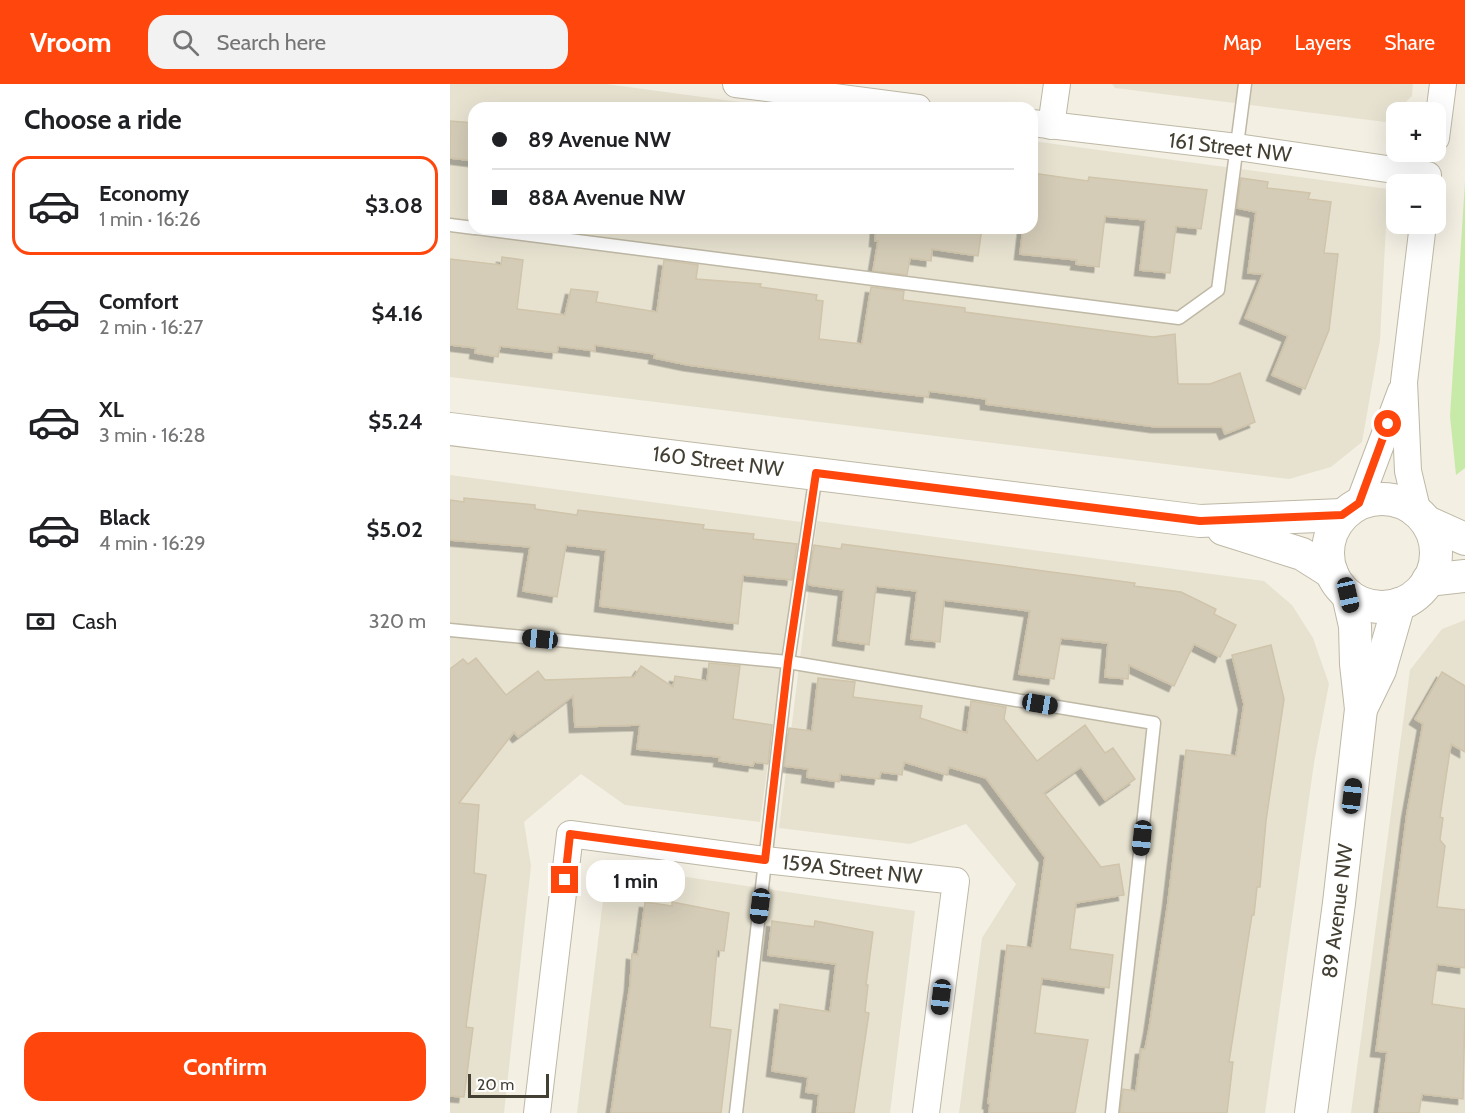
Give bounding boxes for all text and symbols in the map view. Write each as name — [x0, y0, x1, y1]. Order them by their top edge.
search box — [148, 15, 568, 69]
text: Vroom — [30, 25, 112, 59]
icon: search — [169, 26, 202, 59]
text: Search here — [217, 29, 326, 56]
text: Map — [1223, 30, 1262, 55]
text: Layers — [1295, 30, 1351, 55]
text: Share — [1384, 30, 1435, 55]
map controls — [1386, 102, 1446, 234]
button: + — [1386, 102, 1446, 162]
text: Choose a ride — [24, 103, 182, 136]
text: 89 Avenue NW — [528, 126, 671, 153]
street label: 161 Street NW — [1167, 127, 1293, 167]
button: − — [1386, 174, 1446, 234]
icon: car — [27, 179, 81, 233]
text: Economy — [99, 180, 189, 207]
text: 88A Avenue NW — [528, 184, 686, 211]
text: $3.08 — [365, 192, 423, 219]
text: 1 min · 16:26 — [99, 207, 201, 231]
icon: car — [27, 287, 81, 341]
text: Comfort — [99, 288, 178, 315]
text: $4.16 — [372, 300, 423, 327]
text: 2 min · 16:27 — [99, 315, 203, 339]
icon: car — [27, 395, 81, 449]
text: XL — [99, 396, 124, 423]
text: $5.24 — [368, 408, 423, 435]
route start — [1374, 410, 1401, 437]
text: 3 min · 16:28 — [99, 423, 206, 447]
street label: 160 Street NW — [651, 441, 785, 481]
icon: car — [27, 503, 81, 557]
text: Black — [99, 504, 150, 531]
text: $5.02 — [367, 516, 423, 543]
text: 4 min · 16:29 — [99, 531, 206, 555]
car — [1335, 575, 1361, 615]
icon: cash — [24, 605, 57, 638]
text: Cash — [72, 608, 117, 635]
text: 320 m — [369, 609, 426, 633]
car — [521, 628, 559, 650]
car — [1021, 692, 1059, 716]
car — [1341, 777, 1363, 815]
car — [1131, 819, 1153, 857]
street label: 89 Avenue NW — [1316, 842, 1358, 980]
street label: 159A Street NW — [781, 849, 923, 889]
callout: 1 min — [586, 859, 685, 901]
route end — [551, 866, 578, 893]
text: 1 min — [613, 869, 658, 893]
car — [749, 887, 771, 925]
car — [930, 978, 952, 1016]
button: Confirm — [24, 1032, 426, 1101]
scale bar — [468, 1071, 549, 1098]
text: 20 m — [477, 1075, 514, 1094]

